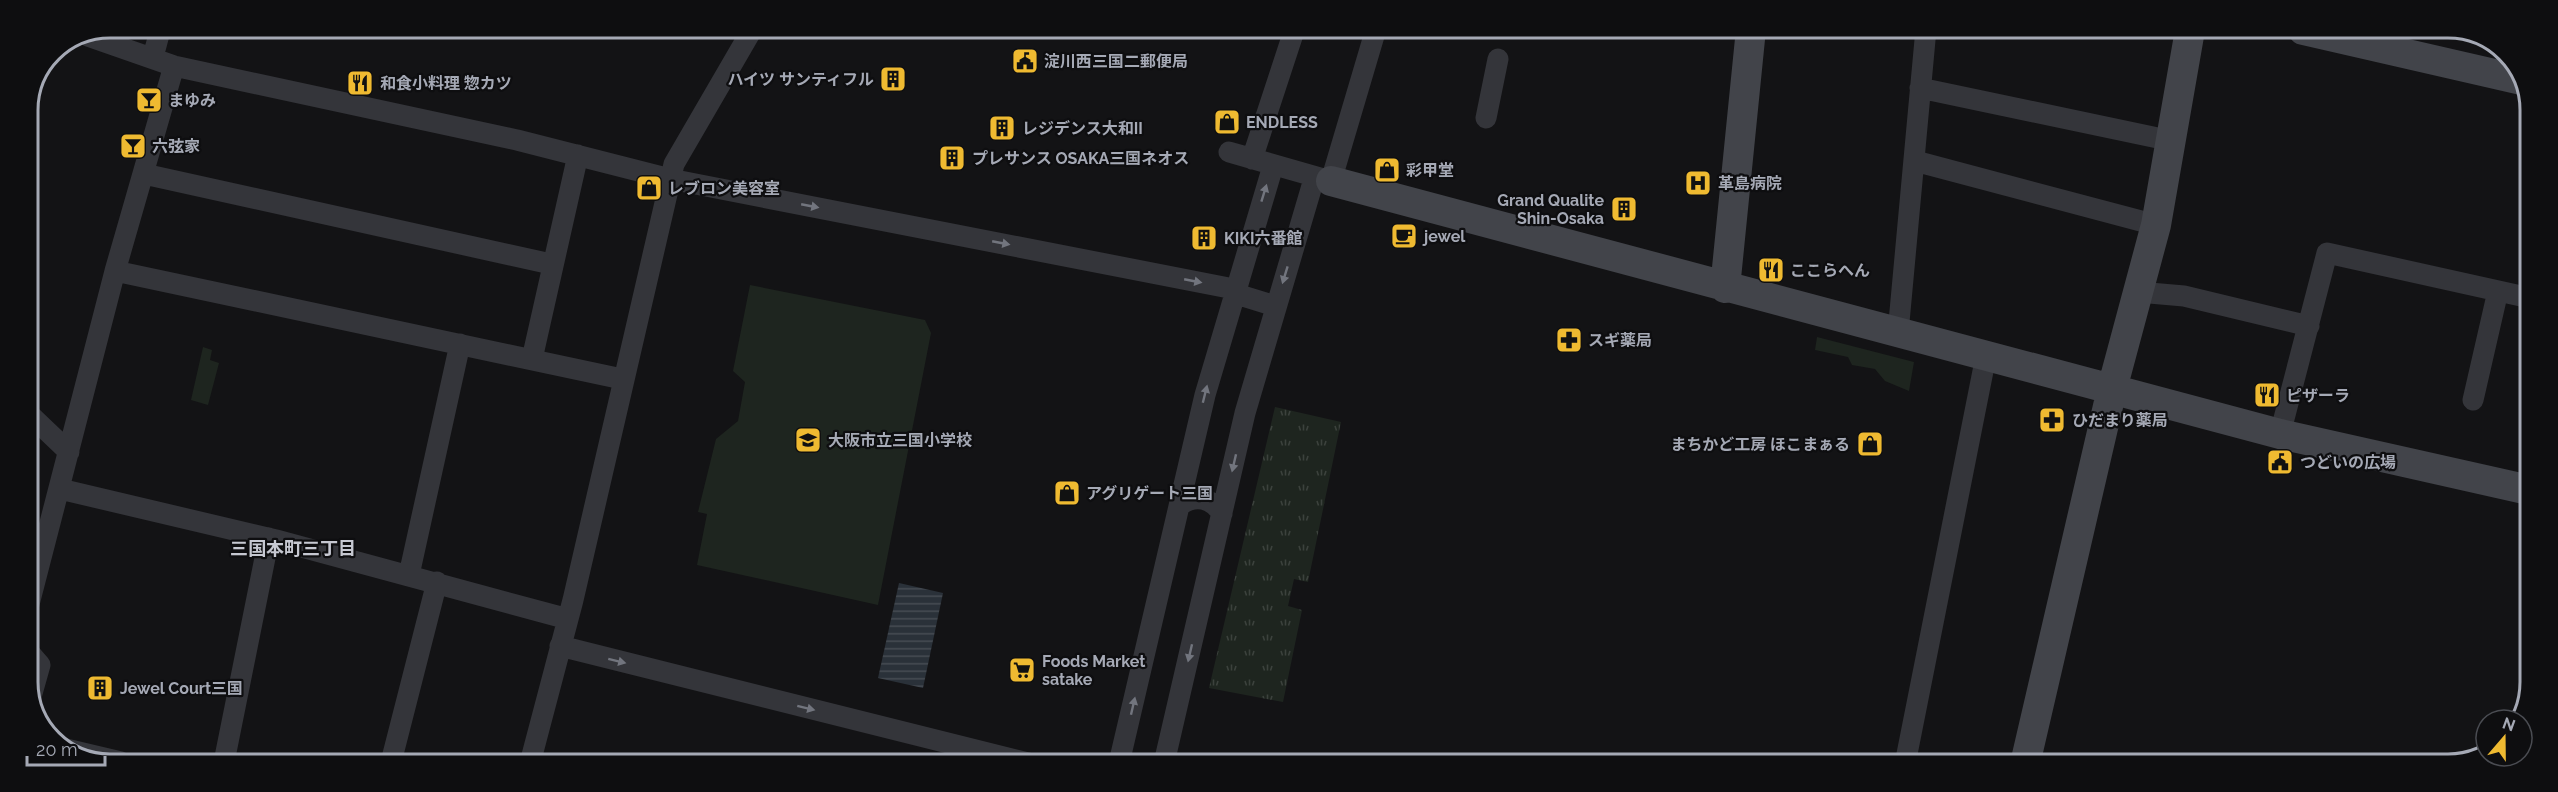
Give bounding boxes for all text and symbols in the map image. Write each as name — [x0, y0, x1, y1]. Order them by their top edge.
public building icon: 淀川西三国二郵便局 — [1010, 46, 1040, 76]
place label: 淀川西三国二郵便局 — [1044, 52, 1188, 71]
building icon: ハイツ サンティフル — [878, 64, 908, 94]
restaurant icon: 和食小料理 惣カツ — [345, 68, 375, 98]
place label: ハイツ サンティフル — [727, 70, 874, 89]
place label: 和食小料理 惣カツ — [380, 74, 512, 93]
bar icon: まゆみ — [134, 85, 164, 115]
place label: まゆみ — [168, 91, 216, 110]
shop icon: ENDLESS — [1212, 107, 1242, 137]
building icon: レジデンス大和II — [987, 113, 1017, 143]
place label: ENDLESS — [1246, 113, 1318, 132]
place label: レジデンス大和II — [1022, 119, 1143, 138]
bar icon: 六弦家 — [118, 131, 148, 161]
place label: 六弦家 — [152, 137, 200, 156]
building icon: プレサンス OSAKA三国ネオス — [937, 143, 967, 173]
place label: プレサンス OSAKA三国ネオス — [972, 149, 1189, 168]
shop icon: 彩甲堂 — [1372, 155, 1402, 185]
place label: 彩甲堂 — [1406, 161, 1454, 180]
hospital icon: 革島病院 — [1683, 168, 1713, 198]
shop icon: レブロン美容室 — [634, 173, 664, 203]
place label: 革島病院 — [1718, 174, 1782, 193]
place label: レブロン美容室 — [668, 179, 780, 198]
one-way arrow — [1260, 184, 1270, 202]
place label: Grand Qualite Shin-Osaka — [1497, 191, 1604, 228]
building icon: Grand Qualite Shin-Osaka — [1609, 194, 1639, 224]
one-way arrow — [800, 202, 819, 211]
cafe icon: jewel — [1389, 221, 1419, 251]
building icon: KIKI六番館 — [1189, 223, 1219, 253]
place label: jewel — [1422, 227, 1466, 246]
place label: KIKI六番館 — [1224, 229, 1303, 248]
one-way arrow — [992, 239, 1011, 248]
restaurant icon: ここらへん — [1756, 255, 1786, 285]
place label: ここらへん — [1790, 261, 1870, 280]
one-way arrow — [1280, 266, 1289, 284]
one-way arrow — [1183, 277, 1202, 286]
pharmacy icon: スギ薬局 — [1554, 325, 1584, 355]
place label: スギ薬局 — [1588, 331, 1652, 350]
restaurant icon: ピザーラ — [2252, 380, 2282, 410]
one-way arrow — [1201, 385, 1211, 403]
place label: ピザーラ — [2286, 386, 2350, 405]
pharmacy icon: ひだまり薬局 — [2037, 405, 2067, 435]
place label: ひだまり薬局 — [2072, 411, 2168, 430]
school or university icon: 大阪市立三国小学校 — [793, 425, 823, 455]
shop icon: まちかど工房 ほこまぁる — [1855, 429, 1885, 459]
place label: 大阪市立三国小学校 — [828, 431, 972, 450]
place label: まちかど工房 ほこまぁる — [1670, 435, 1850, 454]
public building icon: つどいの広場 — [2265, 447, 2295, 477]
place label: つどいの広場 — [2300, 453, 2396, 472]
one-way arrow — [1228, 454, 1238, 472]
shop icon: アグリゲート三国 — [1052, 478, 1082, 508]
place label: アグリゲート三国 — [1086, 484, 1213, 503]
district label: 三国本町三丁目 — [230, 538, 356, 559]
one-way arrow — [1185, 644, 1195, 662]
place label: Foods Market satake — [1042, 652, 1145, 689]
supermarket icon: Foods Market satake — [1007, 655, 1037, 685]
one-way arrow — [608, 656, 626, 666]
building icon: Jewel Court三国 — [85, 673, 115, 703]
place label: Jewel Court三国 — [120, 679, 243, 698]
one-way arrow — [1128, 697, 1138, 716]
one-way arrow — [797, 703, 815, 713]
north arrow — [2474, 708, 2534, 768]
text: N — [2500, 713, 2518, 735]
scale bar — [27, 729, 105, 767]
text: 20 m — [36, 739, 78, 760]

